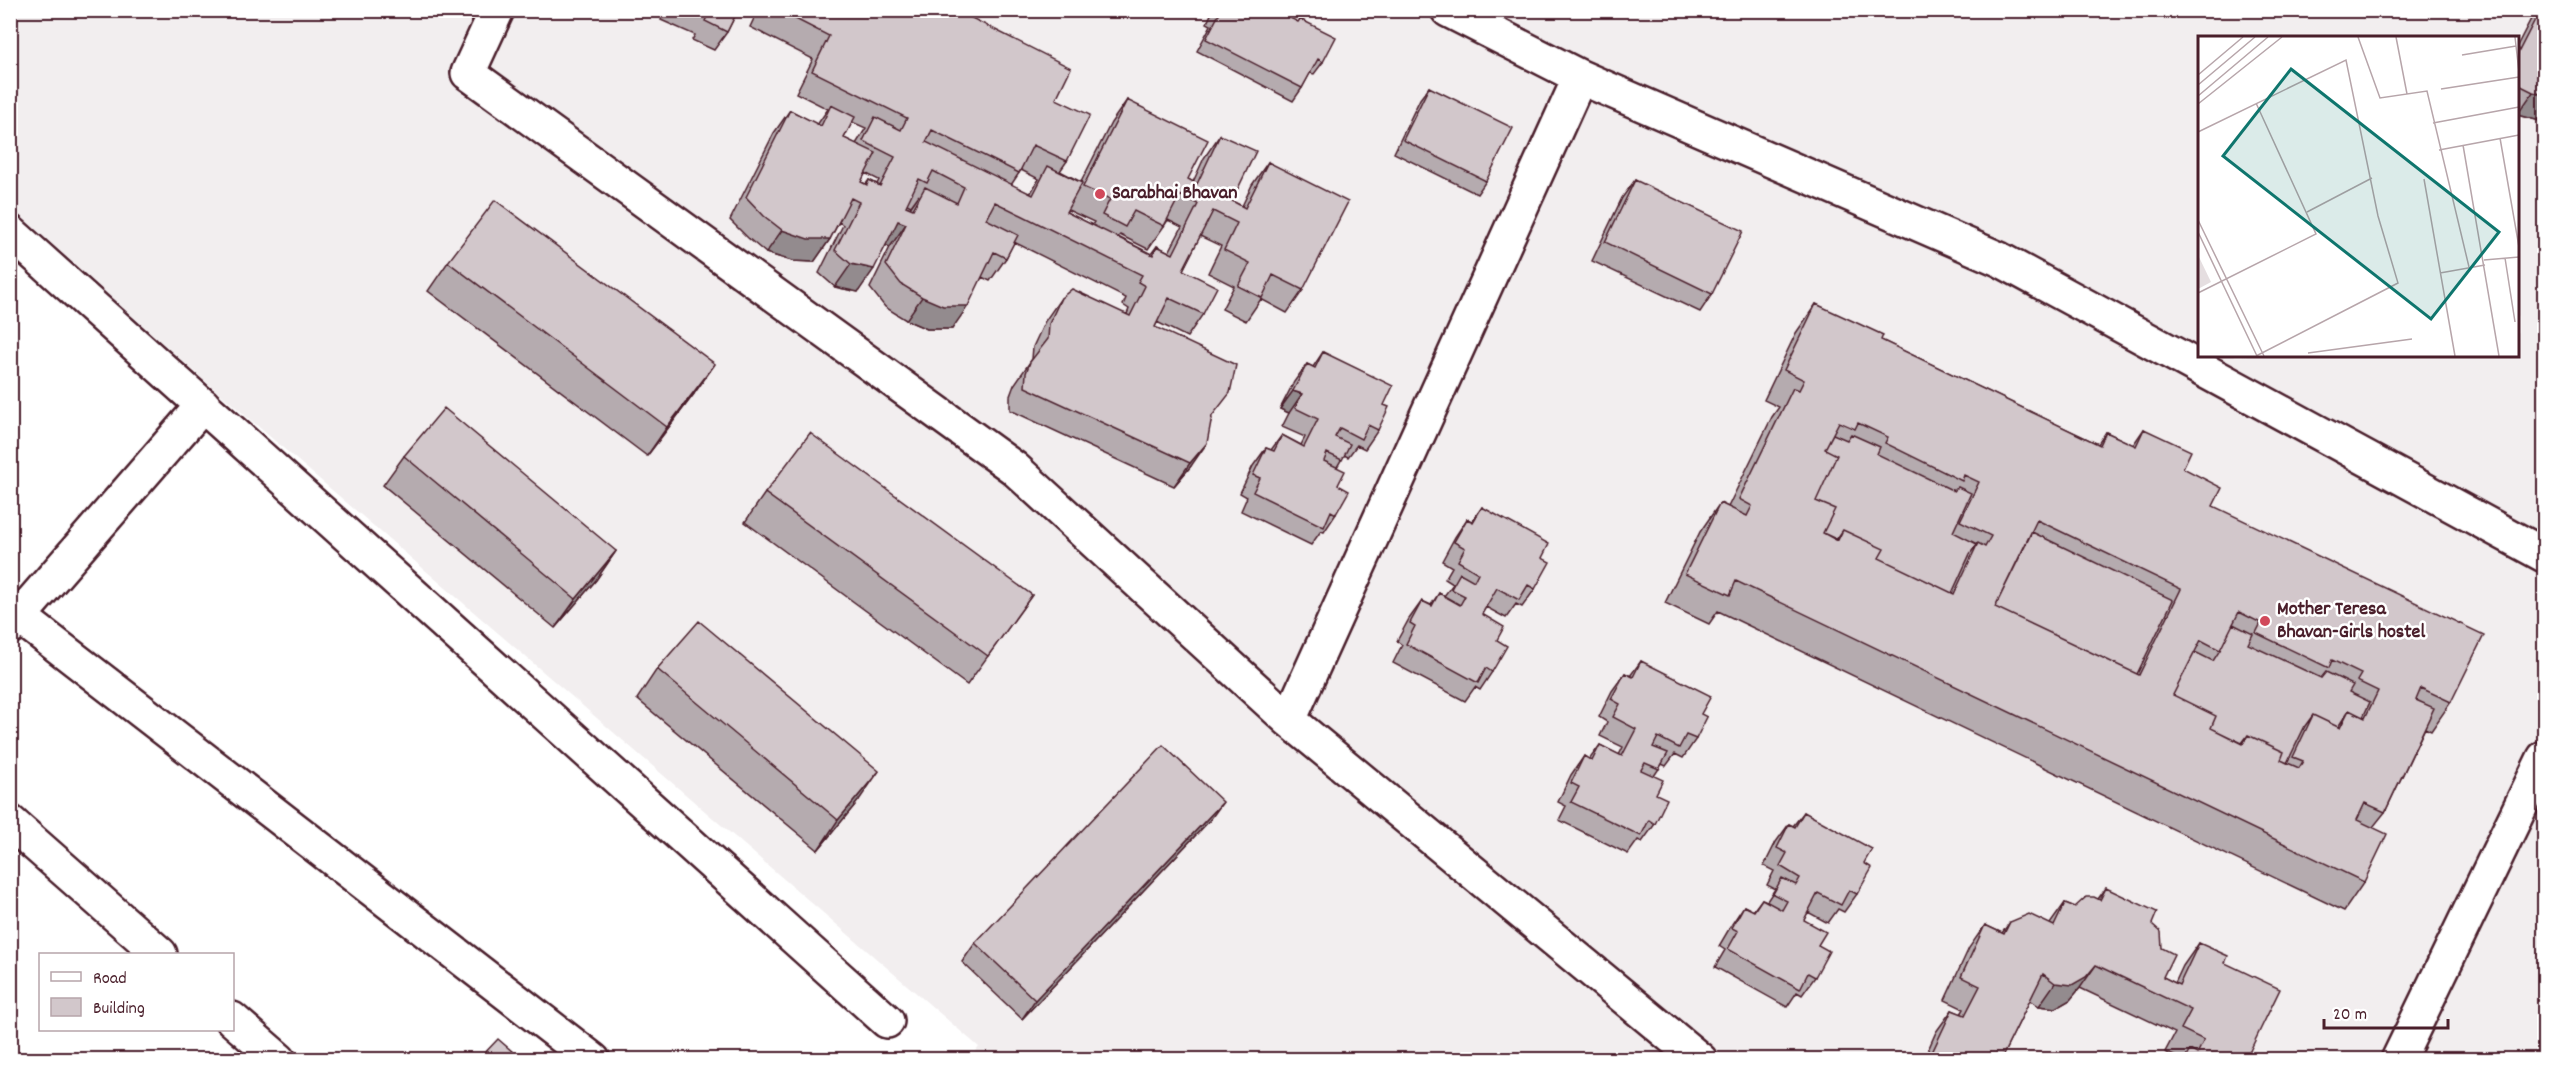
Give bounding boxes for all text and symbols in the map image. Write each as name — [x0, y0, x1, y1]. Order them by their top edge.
inset map — [2198, 36, 2519, 357]
place label: Sarabhai Bhavan — [1112, 180, 1237, 208]
marker: Sarabhai Bhavan — [1093, 187, 1107, 201]
place label: Mother Teresa Bhavan-Girls hostel — [2277, 596, 2425, 647]
marker: Mother Teresa Bhavan-Girls hostel — [2258, 614, 2272, 628]
legend — [39, 953, 234, 1031]
text: Road — [93, 967, 127, 992]
scale bar — [2324, 992, 2448, 1030]
text: Building — [93, 997, 145, 1022]
text: 20 m — [2333, 1003, 2367, 1028]

